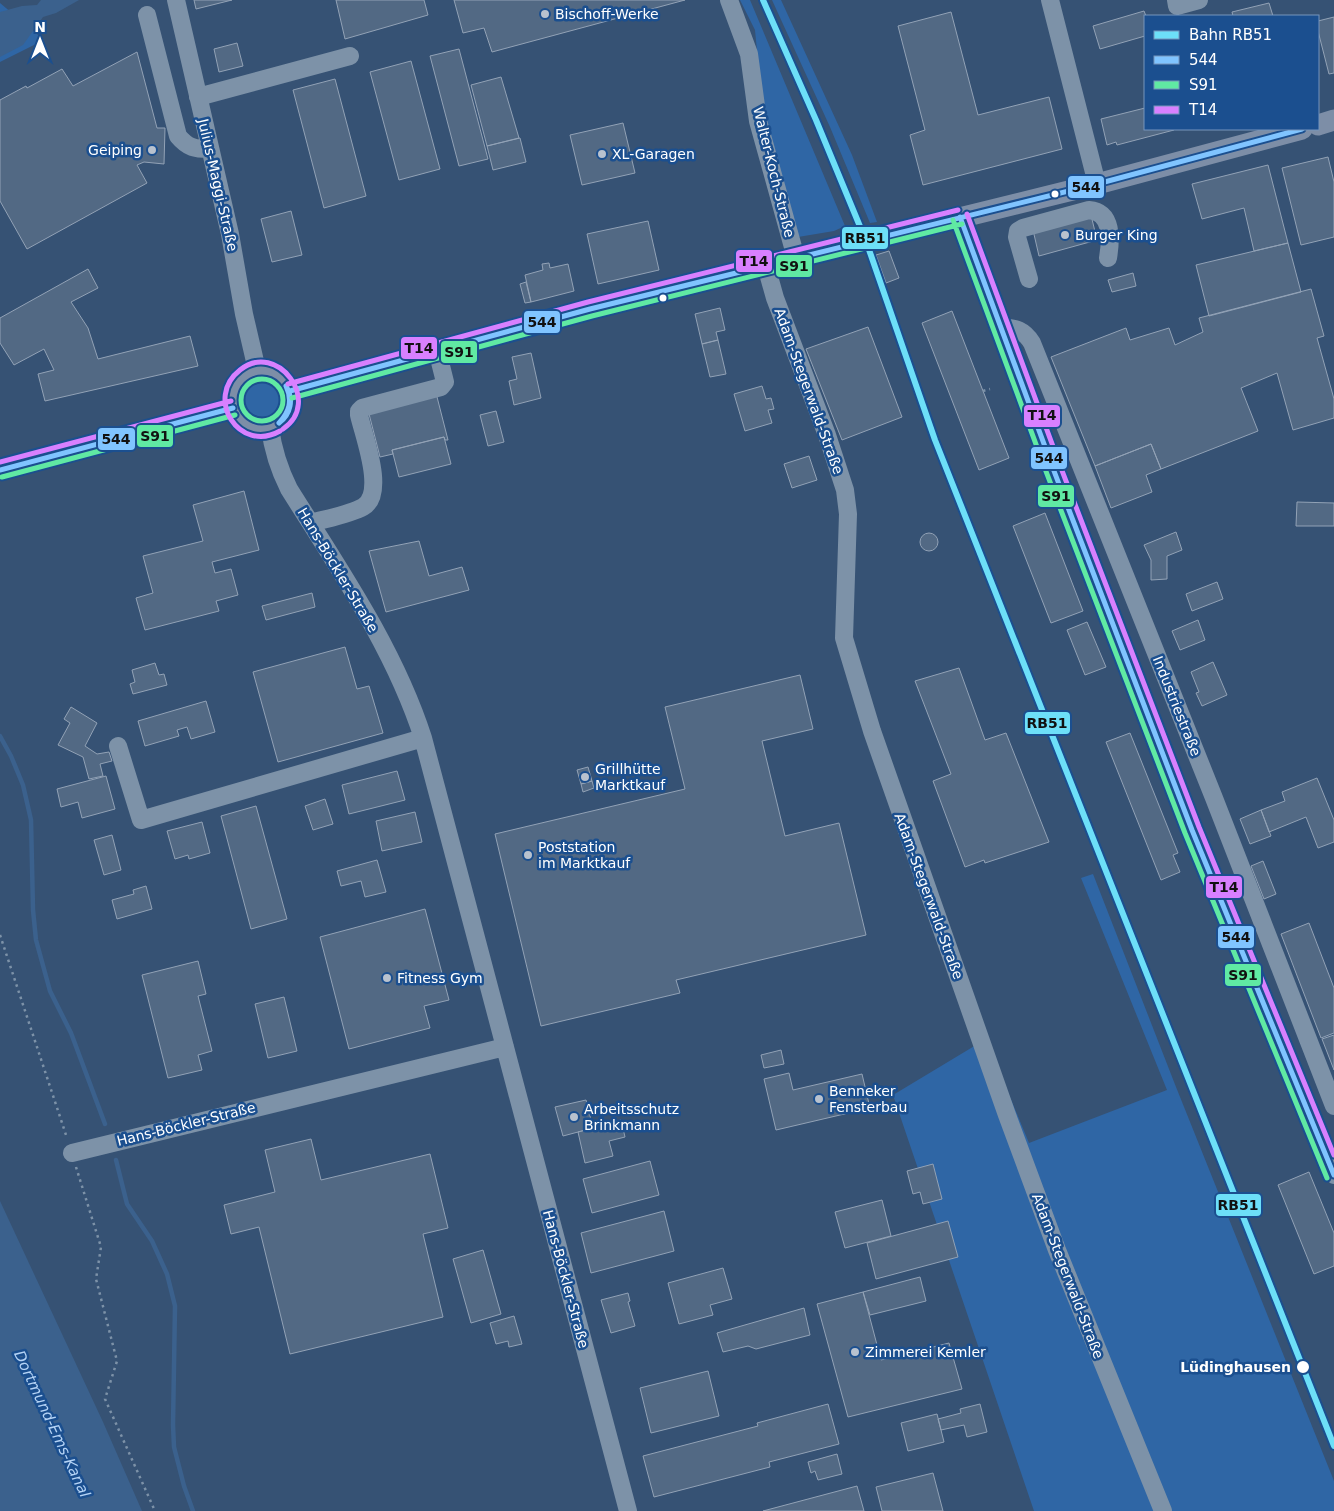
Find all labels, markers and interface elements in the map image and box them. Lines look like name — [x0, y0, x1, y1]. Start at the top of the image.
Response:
place label: Bischoff-Werke — [555, 6, 659, 22]
marker: Bischoff-Werke — [539, 8, 551, 20]
north arrow — [15, 15, 65, 65]
legend — [1144, 15, 1319, 130]
text: N — [34, 19, 46, 35]
text: Bahn RB51 — [1189, 26, 1272, 44]
text: 544 — [1189, 51, 1218, 69]
text: S91 — [1189, 76, 1218, 94]
text: T14 — [1188, 101, 1217, 119]
street label: Walter-Koch-Straße — [750, 105, 798, 239]
street label: Julius-Maggi-Straße — [195, 116, 241, 253]
place label: Geiping — [88, 142, 142, 158]
marker: Geiping — [146, 144, 158, 156]
place label: XL-Garagen — [612, 146, 695, 162]
marker: XL-Garagen — [596, 148, 608, 160]
line badge: 544 — [1067, 175, 1105, 199]
text: 544 — [1071, 179, 1101, 195]
unlabelled marker — [1050, 189, 1060, 199]
line badge: RB51 — [841, 226, 889, 250]
place label: Burger King — [1075, 227, 1158, 243]
marker: Burger King — [1059, 229, 1071, 241]
text: RB51 — [845, 230, 885, 246]
line badge: T14 — [735, 249, 773, 273]
text: T14 — [739, 253, 769, 269]
line badge: S91 — [775, 254, 813, 278]
text: S91 — [779, 258, 809, 274]
unlabelled marker — [658, 293, 668, 303]
street label: Adam-Stegerwald-Straße — [771, 306, 847, 476]
line badge: 544 — [523, 310, 561, 334]
text: 544 — [527, 314, 557, 330]
line badge: T14 — [400, 336, 438, 360]
text: T14 — [404, 340, 434, 356]
line badge: S91 — [440, 340, 478, 364]
text: S91 — [444, 344, 474, 360]
line badge: T14 — [1023, 404, 1061, 428]
text: T14 — [1027, 407, 1057, 423]
line badge: S91 — [136, 424, 174, 448]
line badge: 544 — [97, 427, 136, 451]
text: S91 — [140, 428, 170, 444]
text: 544 — [101, 431, 131, 447]
line badge: 544 — [1030, 446, 1068, 470]
text: 544 — [1034, 450, 1064, 466]
line badge: S91 — [1037, 484, 1075, 508]
text: S91 — [1041, 488, 1071, 504]
street label: Hans-Böckler-Straße — [294, 505, 382, 635]
street label: Industriestraße — [1150, 654, 1204, 758]
line badge: RB51 — [1024, 711, 1071, 735]
text: RB51 — [1027, 715, 1067, 731]
place label: Grillhütte Marktkauf — [595, 761, 666, 793]
marker: Grillhütte Marktkauf — [579, 771, 591, 783]
street label: Adam-Stegerwald-Straße — [891, 811, 967, 981]
place label: Poststation im Marktkauf — [538, 839, 631, 871]
marker: Poststation im Marktkauf — [522, 849, 534, 861]
line badge: T14 — [1205, 875, 1243, 899]
text: T14 — [1209, 879, 1239, 895]
line badge: 544 — [1217, 925, 1255, 949]
text: 544 — [1221, 929, 1251, 945]
line badge: S91 — [1224, 963, 1262, 987]
text: S91 — [1228, 967, 1258, 983]
place label: Fitness Gym — [397, 970, 483, 986]
marker: Fitness Gym — [381, 972, 393, 984]
place label: Benneker Fensterbau — [829, 1083, 907, 1115]
marker: Benneker Fensterbau — [813, 1093, 825, 1105]
street label: Hans-Böckler-Straße — [115, 1099, 257, 1149]
place label: Arbeitsschutz Brinkmann — [584, 1101, 679, 1133]
marker: Arbeitsschutz Brinkmann — [568, 1111, 580, 1123]
street label: Adam-Stegerwald-Straße — [1029, 1191, 1107, 1361]
line badge: RB51 — [1215, 1193, 1262, 1217]
text: RB51 — [1218, 1197, 1258, 1213]
street label: Hans-Böckler-Straße — [540, 1208, 592, 1350]
place label: Zimmerei Kemler — [865, 1344, 986, 1360]
marker: Zimmerei Kemler — [849, 1346, 861, 1358]
water label: Dortmund-Ems-Kanal — [10, 1348, 94, 1501]
place label: Lüdinghausen — [1180, 1359, 1291, 1375]
marker: Lüdinghausen — [1295, 1359, 1311, 1375]

